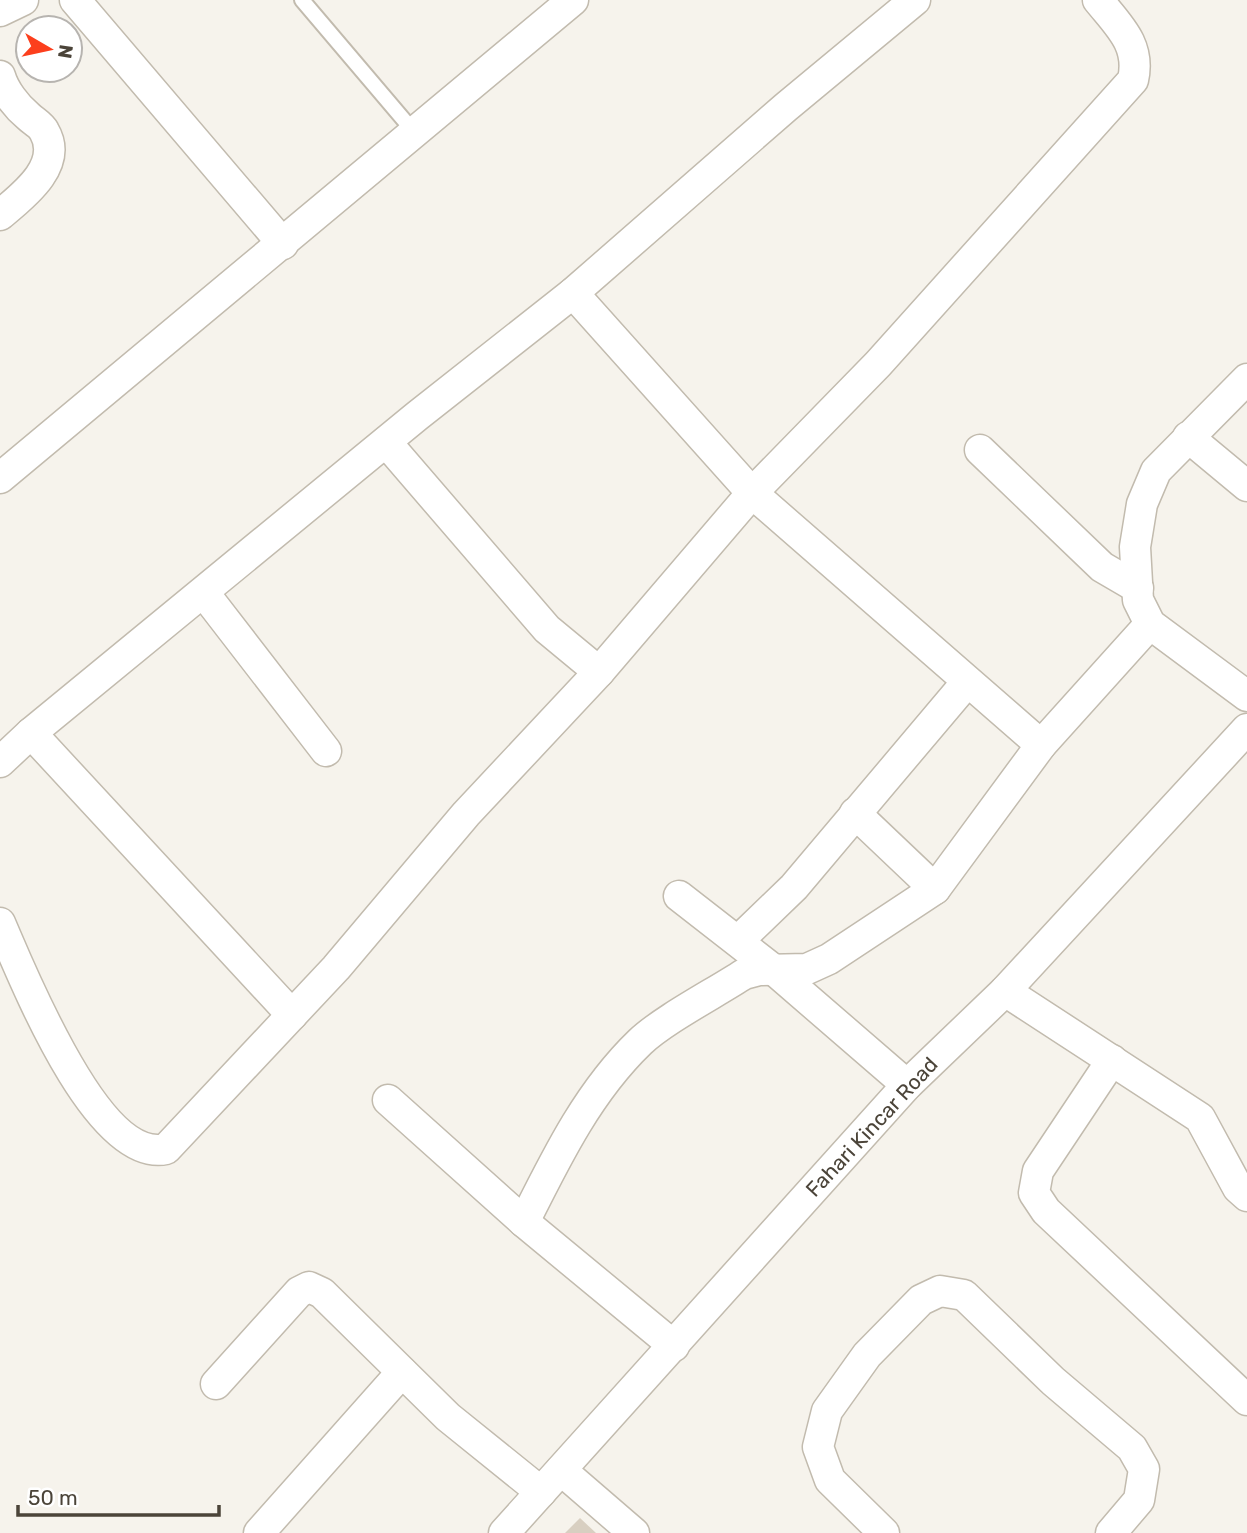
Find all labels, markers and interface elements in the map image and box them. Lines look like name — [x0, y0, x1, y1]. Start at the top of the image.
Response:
north arrow — [14, 14, 84, 84]
text: N — [53, 43, 78, 60]
street label: Fahari Kincar Road — [800, 1052, 943, 1202]
scale bar — [18, 1474, 219, 1518]
text: 50 m — [28, 1485, 78, 1510]

